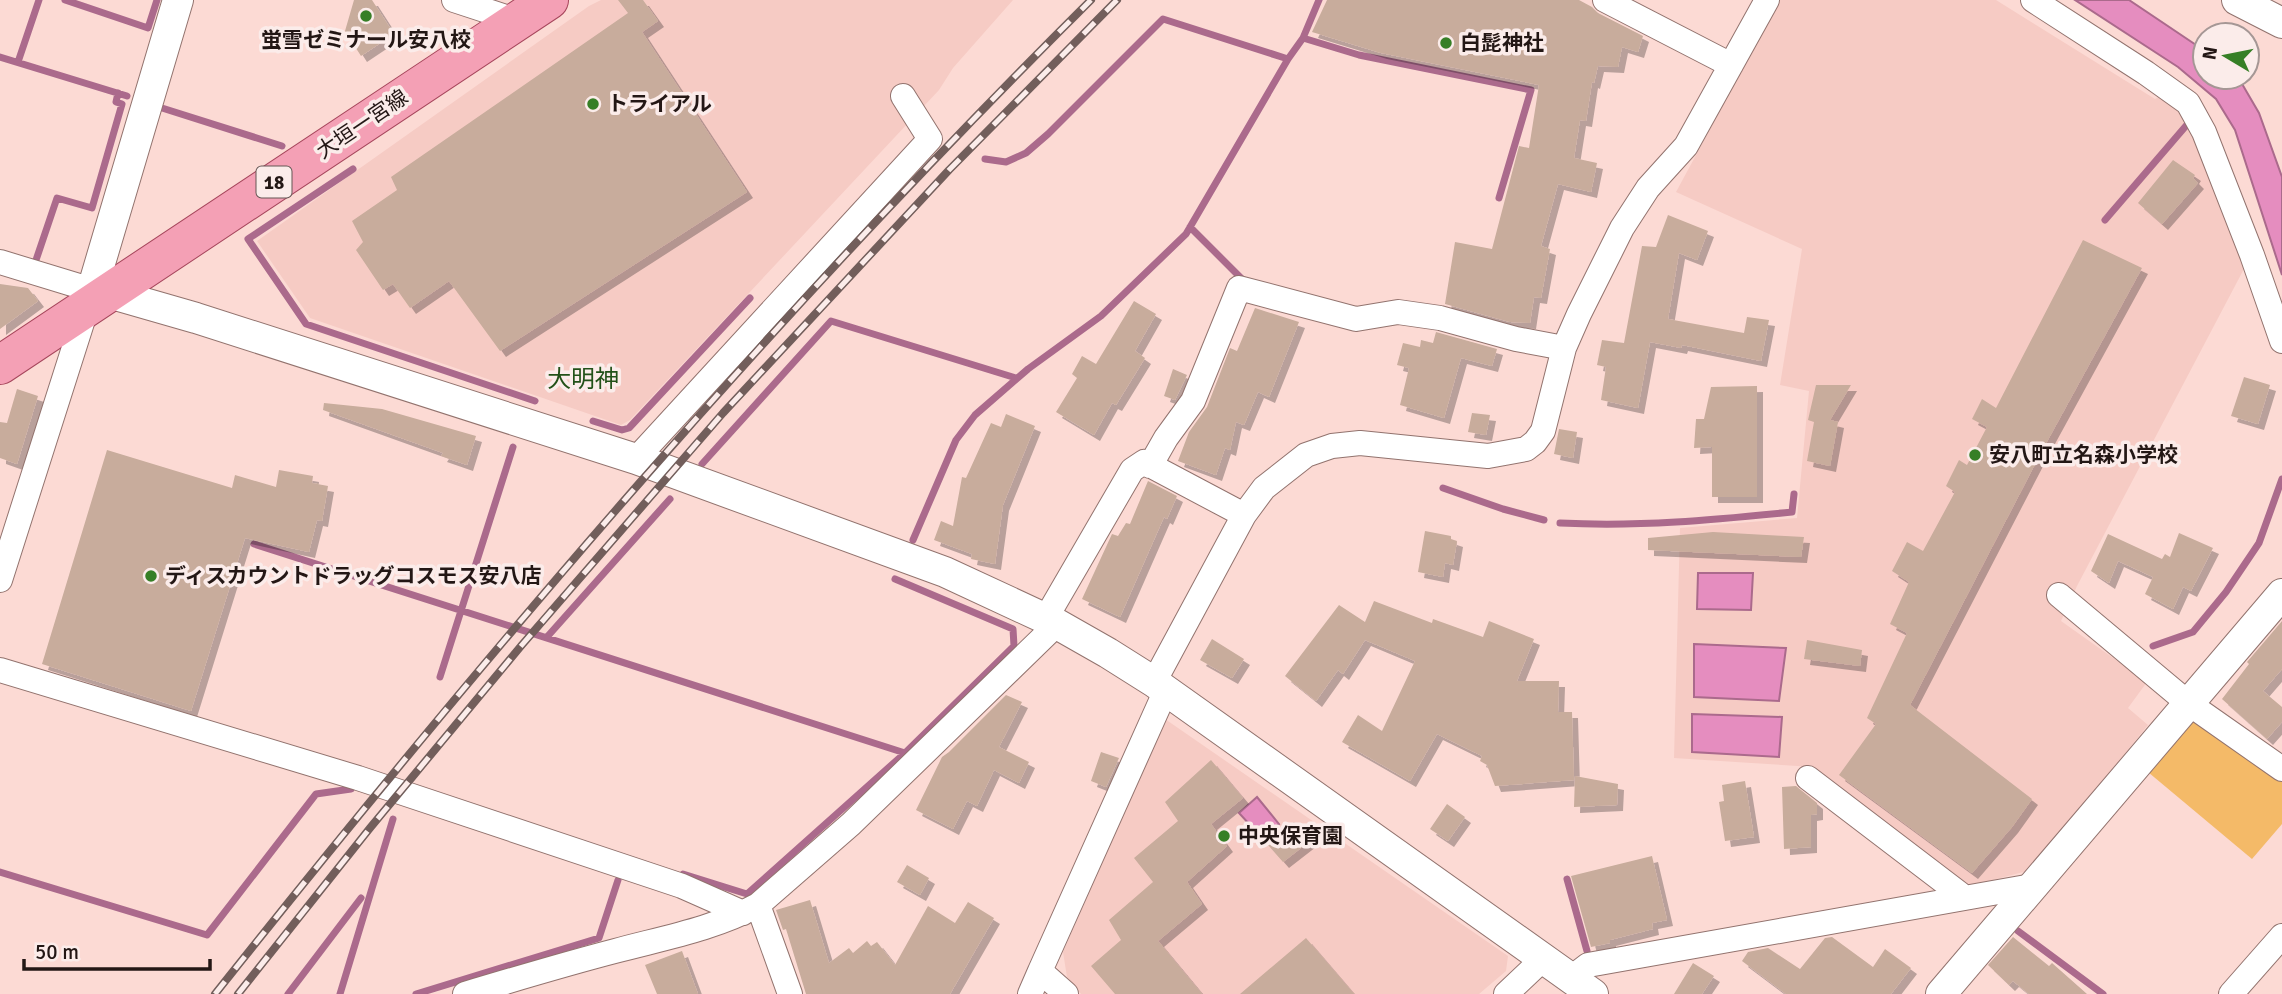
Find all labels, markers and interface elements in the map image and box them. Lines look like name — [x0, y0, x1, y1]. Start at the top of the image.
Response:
marker: 蛍雪ゼミナール安八校 — [358, 8, 374, 24]
north arrow — [2191, 21, 2261, 91]
place label: 蛍雪ゼミナール安八校 — [261, 27, 471, 53]
place label: 白髭神社 — [1460, 30, 1544, 56]
marker: 白髭神社 — [1438, 35, 1454, 51]
text: N — [2197, 45, 2223, 62]
street label: 大垣一宮線 — [311, 84, 413, 164]
place label: トライアル — [607, 91, 712, 117]
marker: トライアル — [585, 96, 601, 112]
road number: 18 — [256, 166, 292, 198]
district label: 大明神 — [547, 364, 619, 394]
place label: 安八町立名森小学校 — [1989, 442, 2178, 468]
marker: 安八町立名森小学校 — [1967, 447, 1983, 463]
place label: ディスカウントドラッグコスモス安八店 — [165, 563, 542, 589]
marker: ディスカウントドラッグコスモス安八店 — [143, 568, 159, 584]
place label: 中央保育園 — [1238, 823, 1343, 849]
marker: 中央保育園 — [1216, 828, 1232, 844]
scale bar — [24, 928, 210, 972]
text: 50 m — [35, 939, 79, 965]

